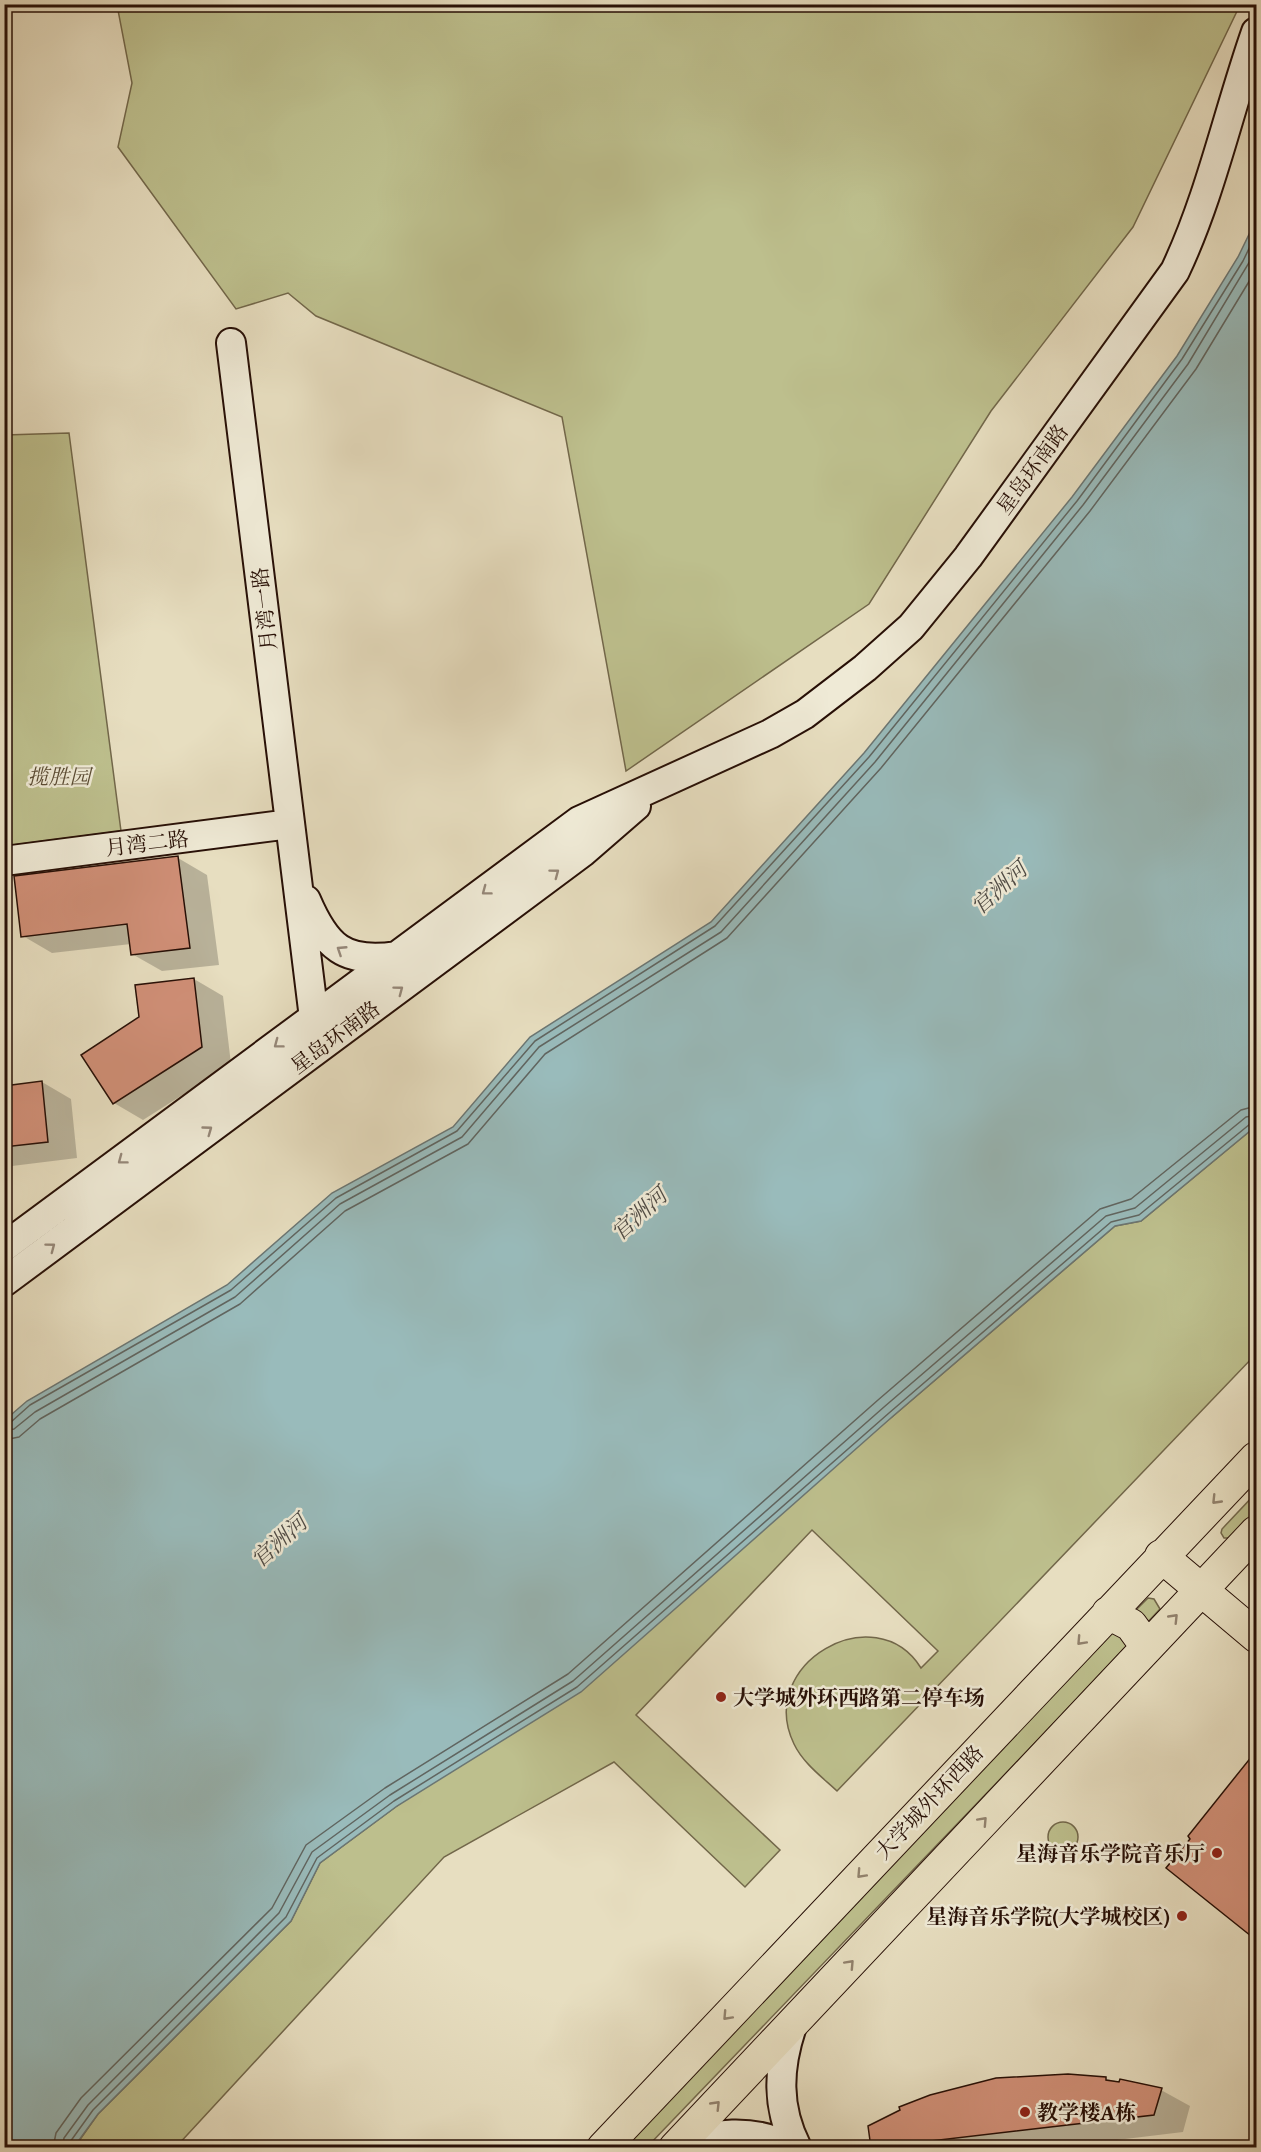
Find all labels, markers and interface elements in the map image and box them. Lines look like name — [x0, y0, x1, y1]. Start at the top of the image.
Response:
street label: 星岛环南路 — [990, 419, 1074, 519]
street label: 月湾一路 — [245, 566, 283, 652]
park label: 揽胜园 — [28, 763, 93, 790]
street label: 月湾二路 — [104, 824, 190, 862]
water label: 官洲河 — [965, 852, 1036, 921]
one-way arrow — [548, 869, 559, 880]
one-way arrow — [481, 883, 492, 894]
one-way arrow — [337, 946, 348, 957]
one-way arrow — [392, 986, 403, 997]
street label: 星岛环南路 — [285, 995, 385, 1079]
one-way arrow — [274, 1037, 285, 1048]
one-way arrow — [201, 1126, 212, 1137]
one-way arrow — [117, 1153, 128, 1164]
water label: 官洲河 — [605, 1178, 676, 1247]
one-way arrow — [45, 1243, 56, 1254]
one-way arrow — [1212, 1493, 1223, 1503]
water label: 官洲河 — [245, 1505, 316, 1574]
one-way arrow — [1167, 1614, 1178, 1624]
one-way arrow — [1077, 1634, 1088, 1644]
place label: 大学城外环西路第二停车场 — [733, 1684, 985, 1711]
marker: 大学城外环西路第二停车场 — [714, 1690, 728, 1704]
street label: 大学城外环西路 — [869, 1739, 989, 1865]
one-way arrow — [976, 1818, 987, 1829]
place label: 星海音乐学院音乐厅 — [1016, 1840, 1205, 1867]
marker: 星海音乐学院音乐厅 — [1210, 1846, 1224, 1860]
one-way arrow — [857, 1868, 868, 1878]
place label: 星海音乐学院(大学城校区) — [926, 1903, 1170, 1930]
marker: 星海音乐学院(大学城校区) — [1175, 1909, 1189, 1923]
one-way arrow — [843, 1960, 854, 1970]
one-way arrow — [723, 2010, 734, 2020]
place label: 教学楼A栋 — [1037, 2099, 1136, 2126]
one-way arrow — [709, 2102, 720, 2112]
marker: 教学楼A栋 — [1018, 2105, 1032, 2119]

